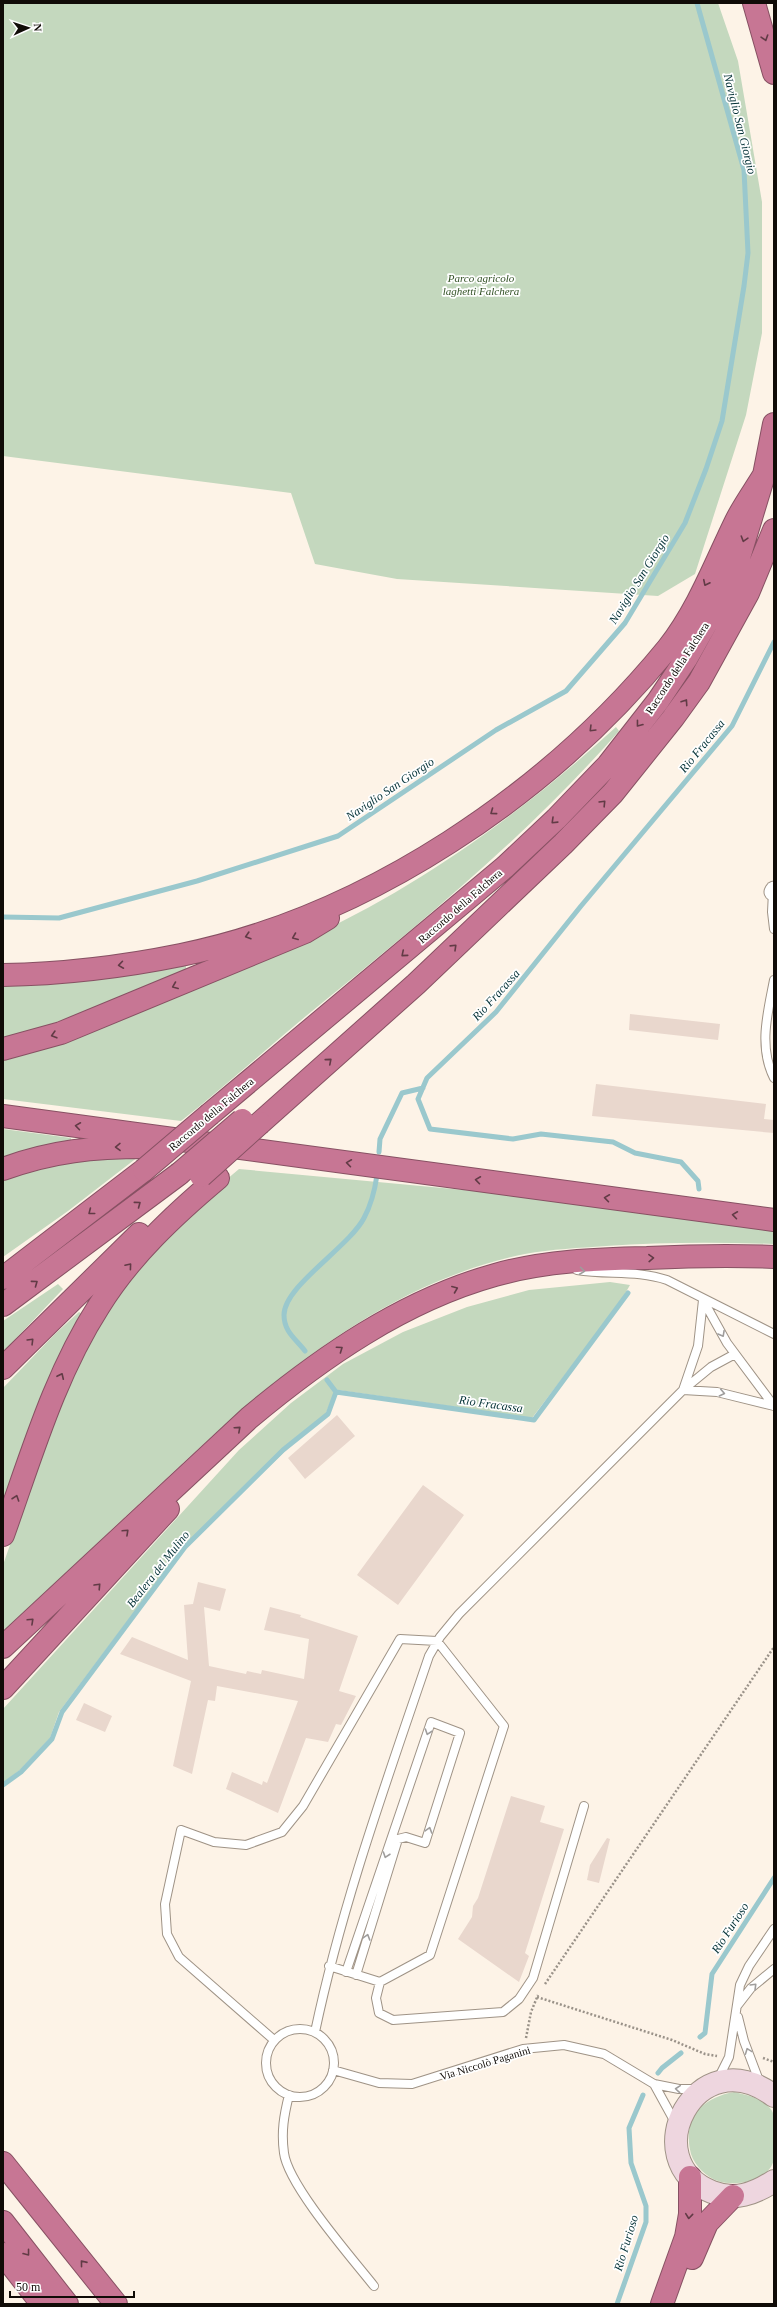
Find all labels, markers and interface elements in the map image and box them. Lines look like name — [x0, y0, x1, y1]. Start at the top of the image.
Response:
north arrow — [8, 8, 48, 48]
text: N — [32, 23, 44, 32]
one-way arrow — [760, 34, 769, 41]
water label: Naviglio San Giorgio — [721, 71, 759, 176]
park label: Parco agricolo laghetti Falchera — [443, 272, 520, 297]
water label: Naviglio San Giorgio — [605, 532, 672, 627]
one-way arrow — [740, 535, 749, 542]
one-way arrow — [703, 579, 711, 587]
street label: Raccordo della Falchera — [643, 620, 711, 716]
one-way arrow — [680, 699, 688, 706]
water label: Rio Fracassa — [676, 717, 728, 776]
one-way arrow — [637, 720, 644, 727]
one-way arrow — [590, 724, 597, 732]
water label: Naviglio San Giorgio — [343, 754, 437, 824]
one-way arrow — [598, 800, 606, 808]
one-way arrow — [490, 807, 497, 815]
one-way arrow — [551, 817, 559, 824]
street label: Raccordo della Falchera — [416, 866, 504, 946]
one-way arrow — [245, 932, 252, 940]
one-way arrow — [292, 932, 299, 940]
one-way arrow — [449, 944, 457, 952]
one-way arrow — [401, 949, 408, 956]
one-way arrow — [118, 960, 124, 969]
water label: Rio Fracassa — [469, 966, 523, 1024]
one-way arrow — [171, 981, 178, 989]
one-way arrow — [51, 1030, 58, 1039]
one-way arrow — [324, 1058, 332, 1065]
street label: Raccordo della Falchera — [166, 1075, 256, 1153]
one-way arrow — [75, 1122, 81, 1131]
one-way arrow — [115, 1143, 121, 1151]
one-way arrow — [346, 1159, 352, 1168]
one-way arrow — [475, 1176, 481, 1185]
one-way arrow — [603, 1194, 610, 1203]
one-way arrow — [134, 1202, 141, 1209]
one-way arrow — [89, 1207, 96, 1214]
one-way arrow — [732, 1211, 738, 1220]
one-way arrow — [648, 1253, 655, 1262]
one-way arrow — [124, 1263, 131, 1270]
one-way arrow — [579, 1266, 586, 1275]
one-way arrow — [30, 1281, 37, 1288]
one-way arrow — [452, 1285, 459, 1293]
one-way arrow — [717, 1330, 724, 1337]
one-way arrow — [26, 1338, 34, 1346]
one-way arrow — [336, 1346, 343, 1354]
one-way arrow — [57, 1373, 65, 1380]
one-way arrow — [719, 1389, 725, 1397]
water label: Rio Fracassa — [457, 1392, 524, 1415]
one-way arrow — [233, 1426, 240, 1433]
one-way arrow — [11, 1495, 20, 1502]
water label: Bealera del Mulino — [124, 1528, 192, 1610]
one-way arrow — [121, 1529, 129, 1537]
one-way arrow — [94, 1584, 101, 1591]
one-way arrow — [27, 1619, 34, 1626]
one-way arrow — [424, 1728, 432, 1735]
one-way arrow — [424, 1827, 433, 1834]
one-way arrow — [382, 1851, 390, 1858]
water label: Rio Furioso — [708, 1900, 752, 1957]
one-way arrow — [363, 1934, 371, 1941]
one-way arrow — [749, 1983, 757, 1991]
street label: Via Niccolò Paganini — [438, 2044, 532, 2082]
one-way arrow — [744, 2048, 752, 2055]
one-way arrow — [675, 2084, 681, 2093]
water label: Rio Furioso — [611, 2213, 641, 2274]
one-way arrow — [685, 2213, 694, 2219]
one-way arrow — [22, 2248, 29, 2255]
one-way arrow — [81, 2260, 88, 2267]
scale bar — [10, 2273, 134, 2299]
text: 50 m — [16, 2280, 41, 2294]

